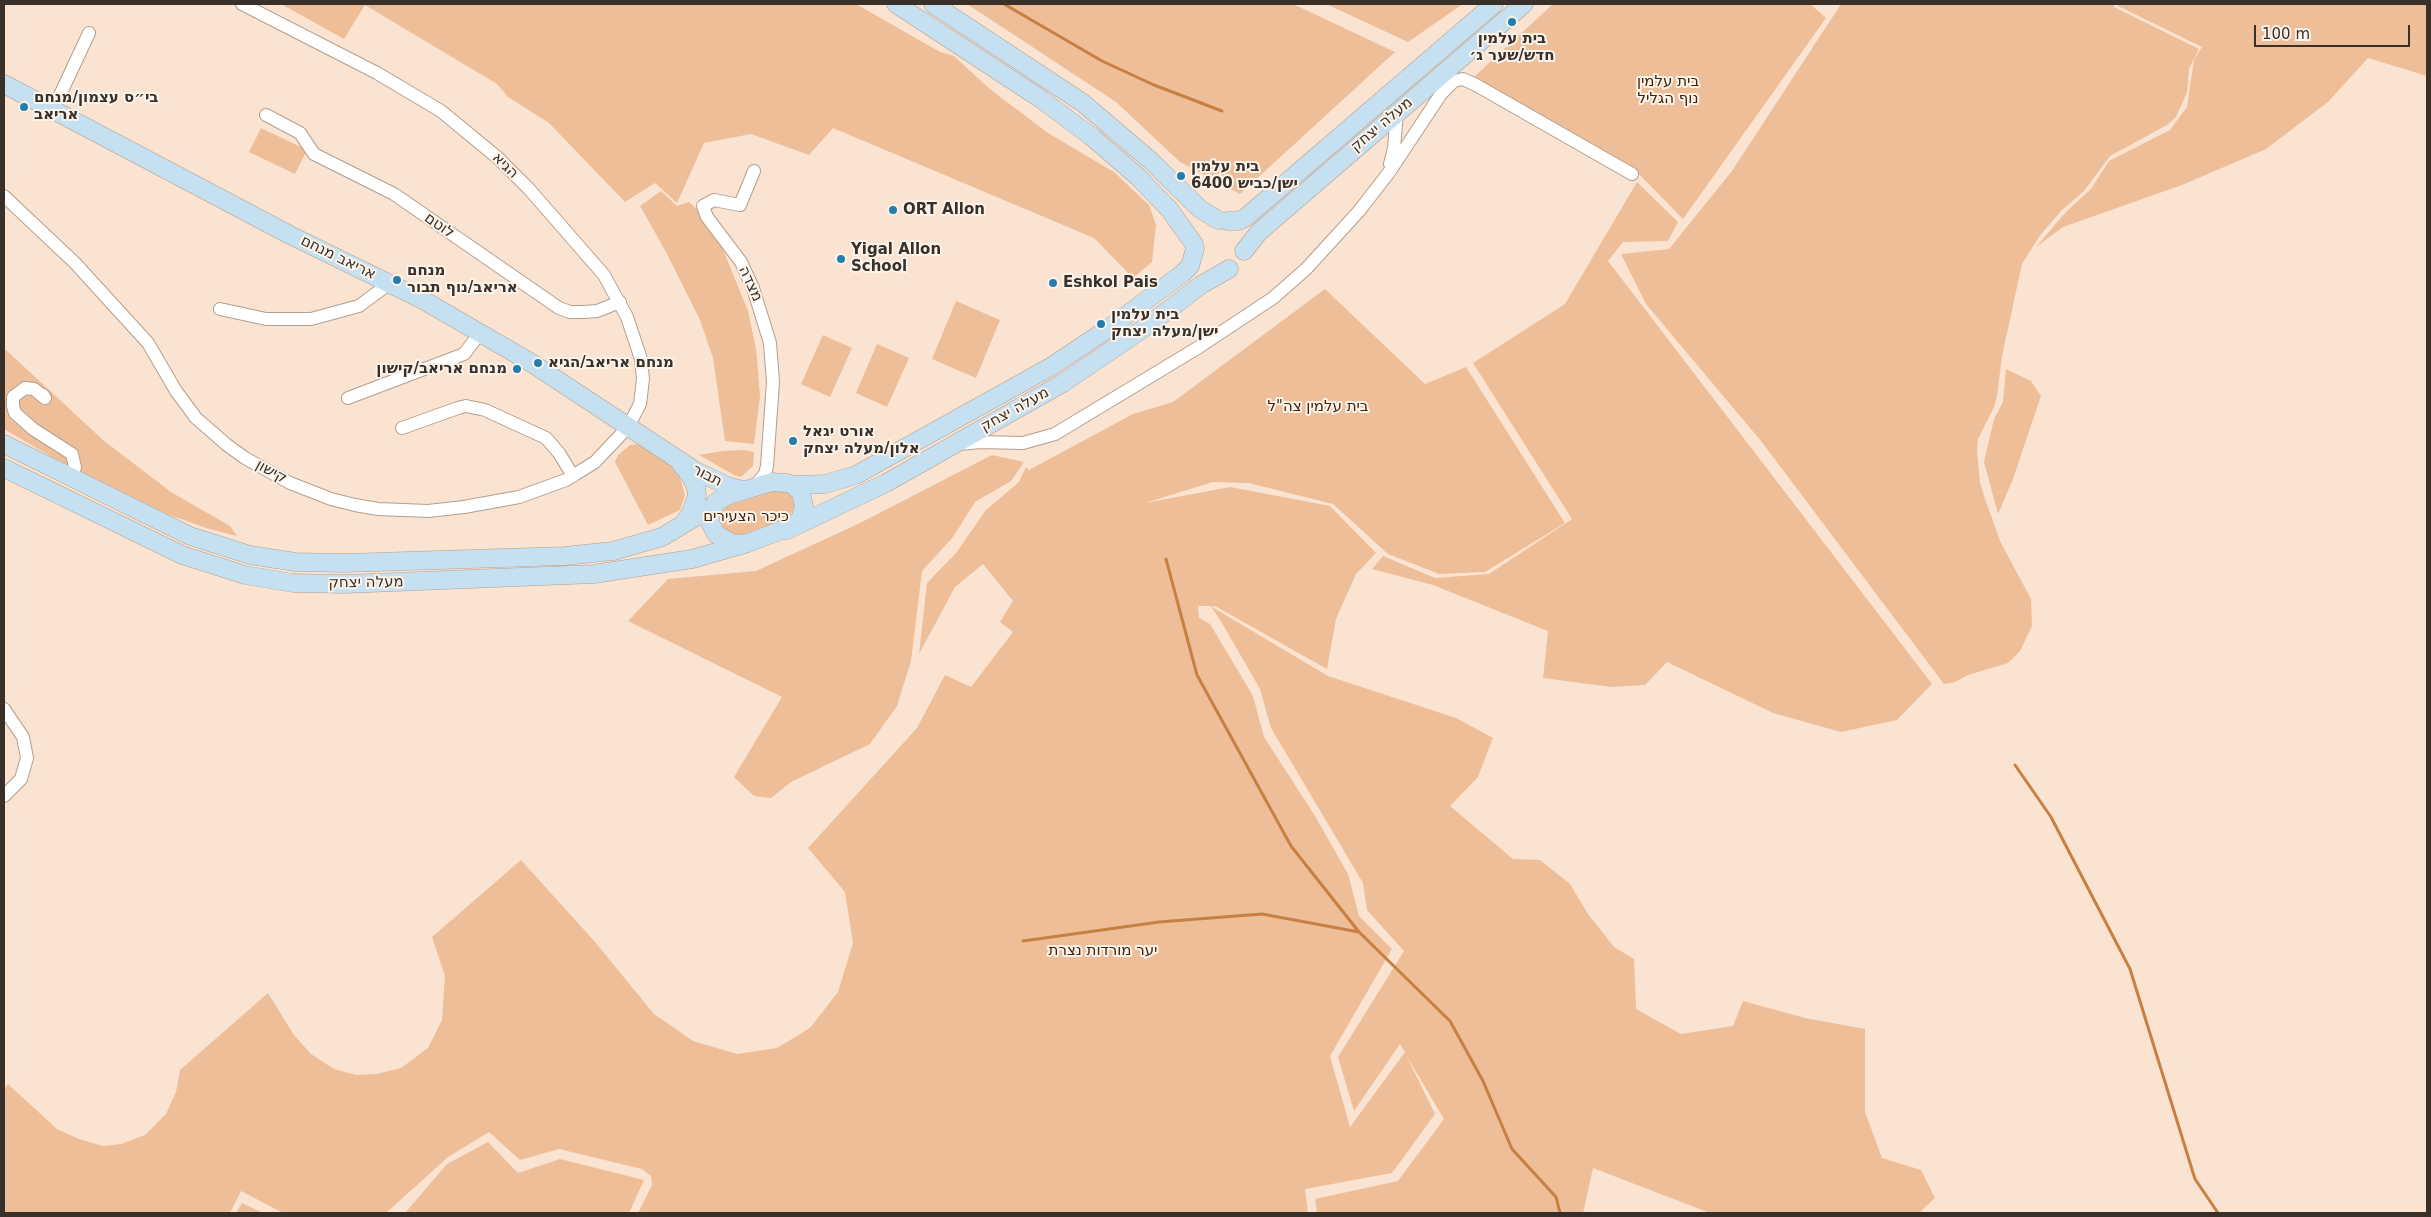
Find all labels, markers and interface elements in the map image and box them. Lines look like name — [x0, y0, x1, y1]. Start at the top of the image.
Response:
scale bar — [2256, 15, 2412, 47]
marker: בית עלמין חדש/שער ג׳ — [1506, 16, 1518, 28]
text: 100 m — [2262, 25, 2310, 43]
place label: בית עלמין חדש/שער ג׳ — [1470, 30, 1554, 65]
park label: בית עלמין נוף הגליל — [1637, 73, 1699, 108]
place label: בי״ס עצמון/מנחם אריאב — [34, 89, 158, 124]
street label: מעלה יצחק — [1347, 94, 1417, 156]
marker: בי״ס עצמון/מנחם אריאב — [18, 101, 30, 113]
street label: הגיא — [488, 149, 522, 183]
place label: בית עלמין ישן/כביש 6400 — [1191, 158, 1298, 193]
marker: בית עלמין ישן/כביש 6400 — [1175, 170, 1187, 182]
place label: ORT Allon — [903, 201, 985, 219]
marker: ORT Allon — [887, 204, 899, 216]
street label: לוטם — [421, 209, 457, 243]
street label: אריאב מנחם — [298, 232, 378, 284]
place label: Yigal Allon School — [851, 241, 941, 276]
marker: Yigal Allon School — [835, 253, 847, 265]
place label: מנחם אריאב/נוף תבור — [407, 262, 518, 297]
street label: מצדה — [734, 263, 766, 305]
marker: מנחם אריאב/נוף תבור — [391, 274, 403, 286]
place label: Eshkol Pais — [1063, 274, 1158, 292]
marker: Eshkol Pais — [1047, 277, 1059, 289]
place label: בית עלמין ישן/מעלה יצחק — [1111, 306, 1218, 341]
marker: בית עלמין ישן/מעלה יצחק — [1095, 318, 1107, 330]
place label: מנחם אריאב/הגיא — [548, 354, 674, 372]
marker: מנחם אריאב/הגיא — [532, 357, 544, 369]
place label: מנחם אריאב/קישון — [376, 360, 507, 378]
marker: מנחם אריאב/קישון — [511, 363, 523, 375]
street label: מעלה יצחק — [978, 384, 1052, 436]
park label: בית עלמין צה"ל — [1267, 398, 1369, 416]
place label: אורט יגאל אלון/מעלה יצחק — [803, 423, 920, 458]
marker: אורט יגאל אלון/מעלה יצחק — [787, 435, 799, 447]
street label: קישון — [252, 456, 290, 488]
street label: תבור — [689, 461, 725, 491]
park label: כיכר הצעירים — [703, 508, 789, 526]
street label: מעלה יצחק — [328, 573, 404, 593]
park label: יער מורדות נצרת — [1049, 942, 1157, 960]

